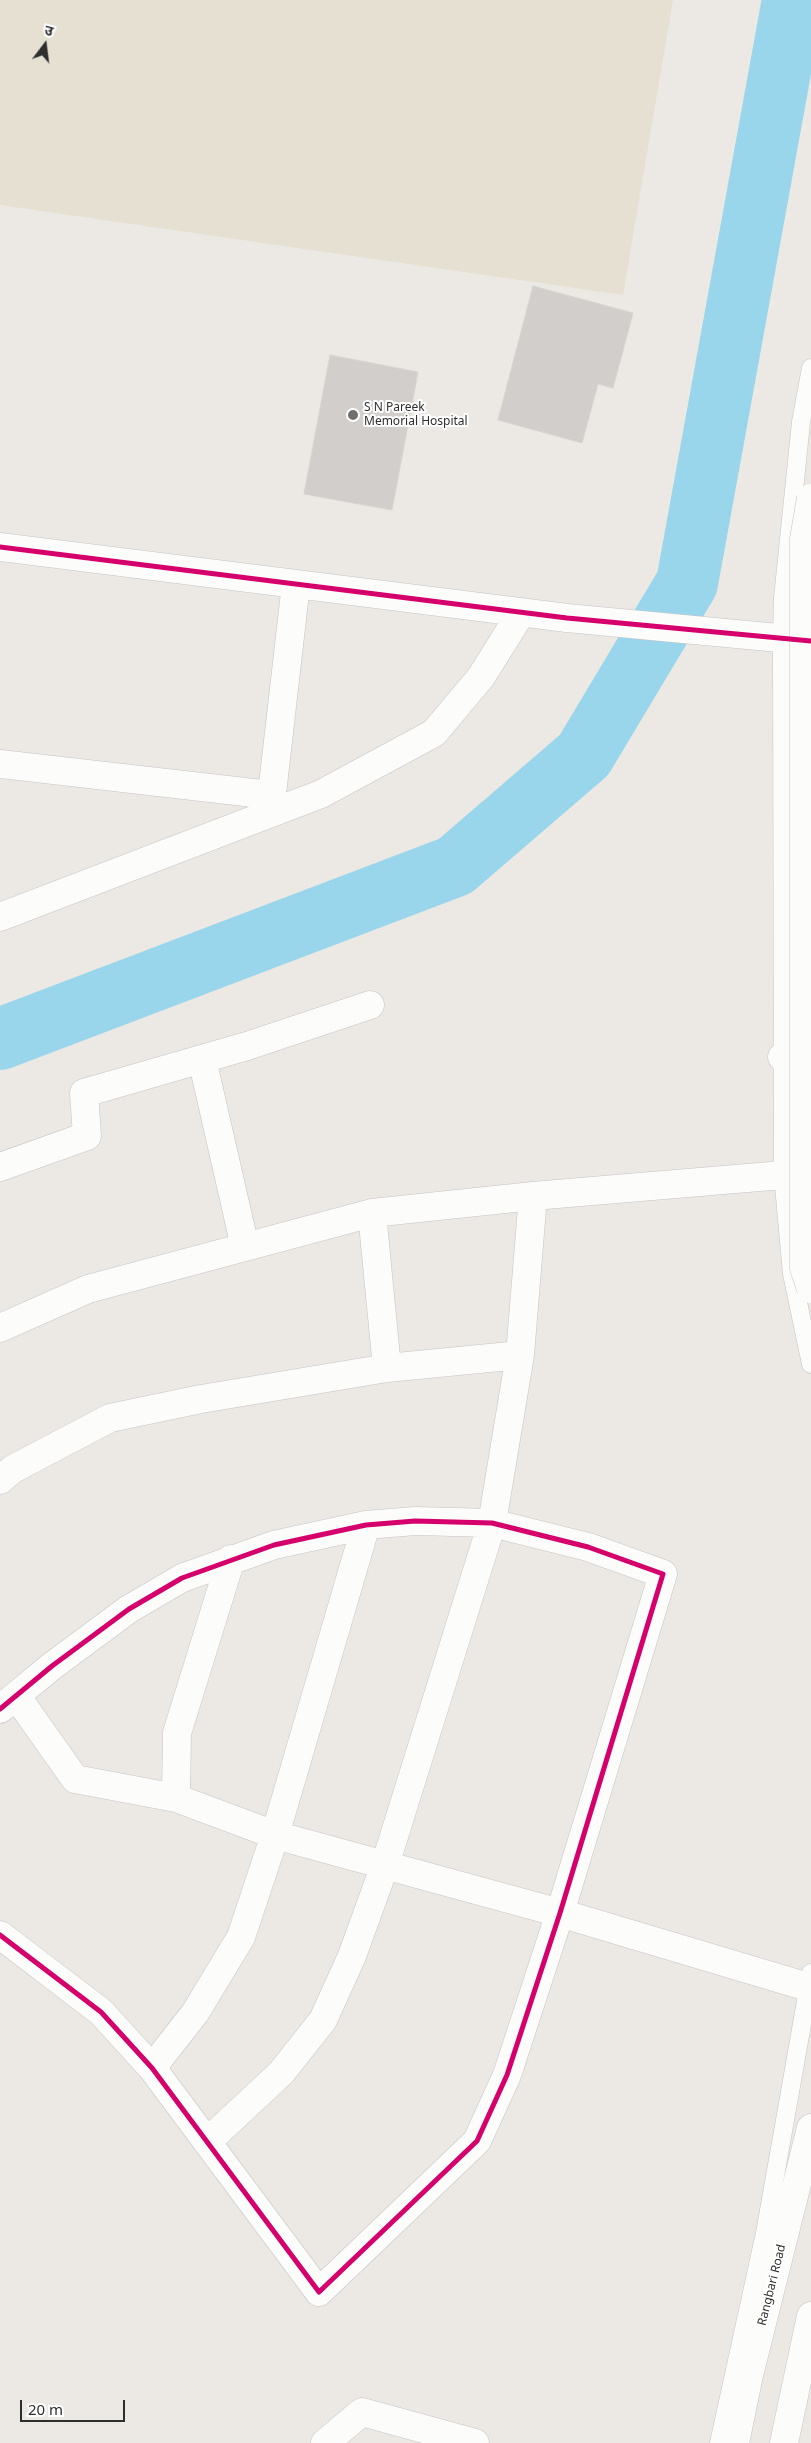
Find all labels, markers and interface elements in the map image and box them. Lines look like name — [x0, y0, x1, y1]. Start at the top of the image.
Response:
north arrow — [20, 20, 70, 70]
text: उ — [43, 20, 55, 40]
place label: S N Pareek Memorial Hospital — [364, 401, 468, 429]
marker: S N Pareek Memorial Hospital — [346, 408, 360, 422]
street label: Rangbari Road — [755, 2243, 789, 2327]
scale bar — [22, 2390, 128, 2422]
text: 20 m — [28, 2399, 63, 2419]

